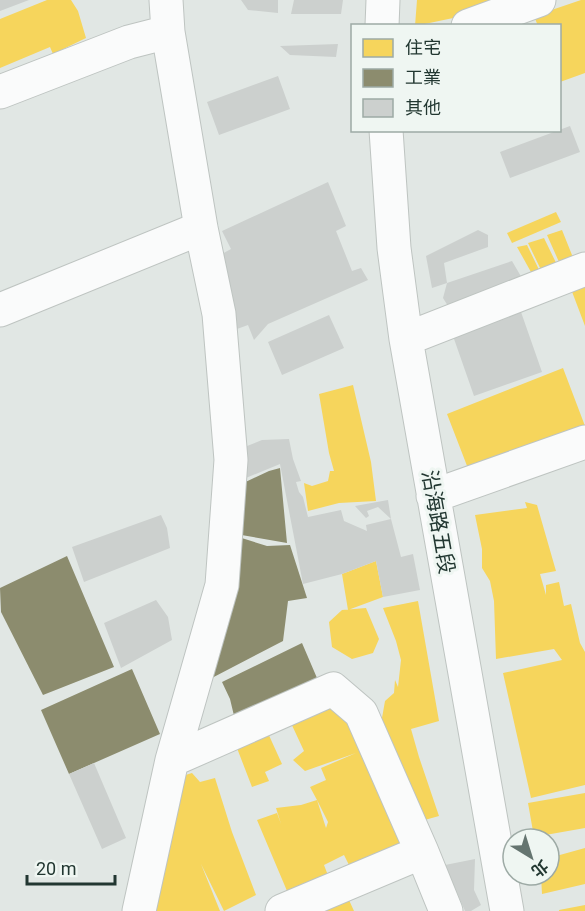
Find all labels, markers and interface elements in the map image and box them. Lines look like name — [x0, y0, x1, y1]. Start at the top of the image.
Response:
legend — [351, 24, 561, 132]
text: 住宅 — [405, 37, 441, 58]
text: 工業 — [405, 67, 441, 88]
text: 其他 — [405, 97, 441, 118]
street label: 沿海路五段 — [417, 468, 459, 576]
north arrow — [501, 827, 561, 887]
scale bar — [27, 848, 116, 886]
text: 北 — [528, 856, 552, 881]
text: 20 m — [36, 858, 76, 879]

